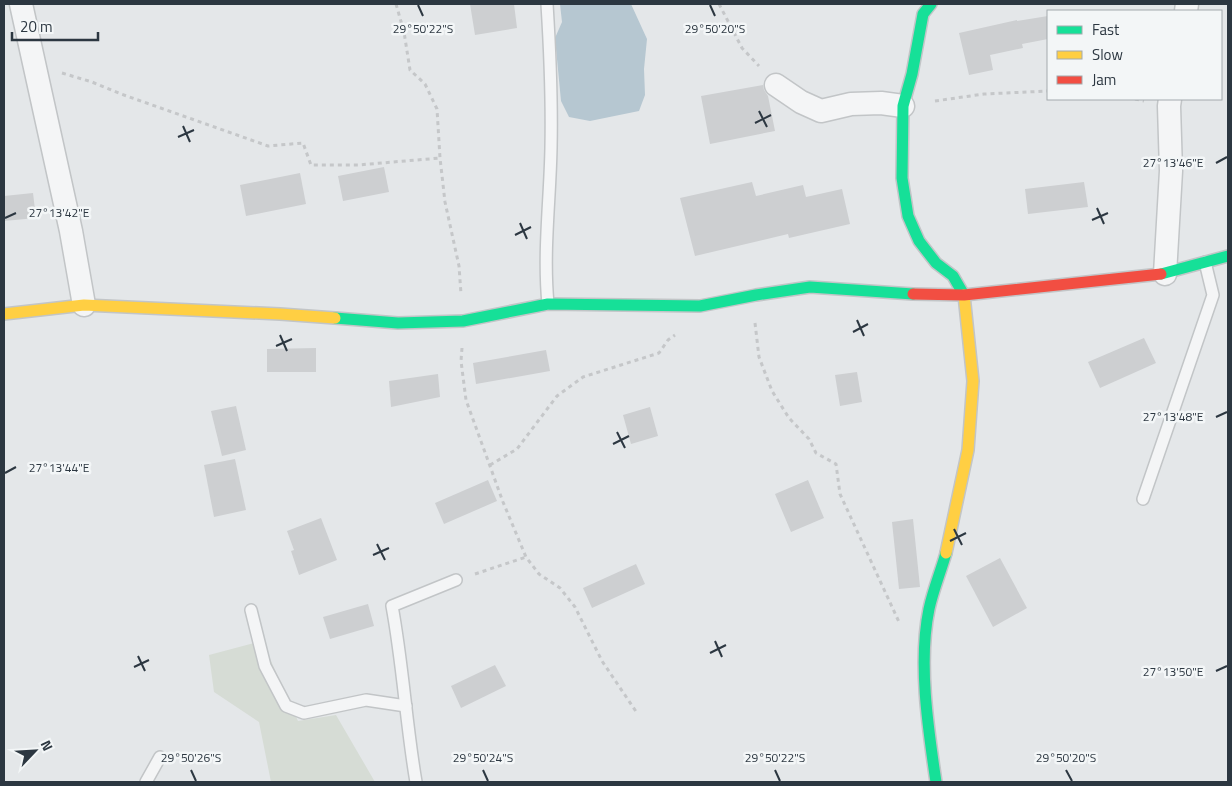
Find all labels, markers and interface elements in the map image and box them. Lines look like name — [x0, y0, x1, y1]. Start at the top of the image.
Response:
scale bar — [12, 10, 99, 42]
legend — [1047, 10, 1222, 100]
text: 20 m — [20, 15, 53, 38]
text: Fast — [1092, 18, 1120, 41]
text: 29°50'22"S — [393, 19, 453, 38]
text: 29°50'20"S — [685, 19, 745, 38]
text: Slow — [1092, 43, 1123, 66]
text: Jam — [1092, 68, 1116, 91]
text: 27°13'46"E — [1143, 153, 1204, 172]
text: 27°13'42"E — [29, 203, 90, 222]
text: 27°13'48"E — [1143, 407, 1204, 426]
text: 27°13'44"E — [29, 458, 90, 477]
text: 27°13'50"E — [1143, 662, 1204, 681]
north arrow — [10, 726, 60, 776]
text: N — [36, 736, 59, 754]
text: 29°50'26"S — [161, 748, 221, 767]
text: 29°50'24"S — [453, 748, 513, 767]
text: 29°50'22"S — [745, 748, 805, 767]
text: 29°50'20"S — [1036, 748, 1096, 767]

